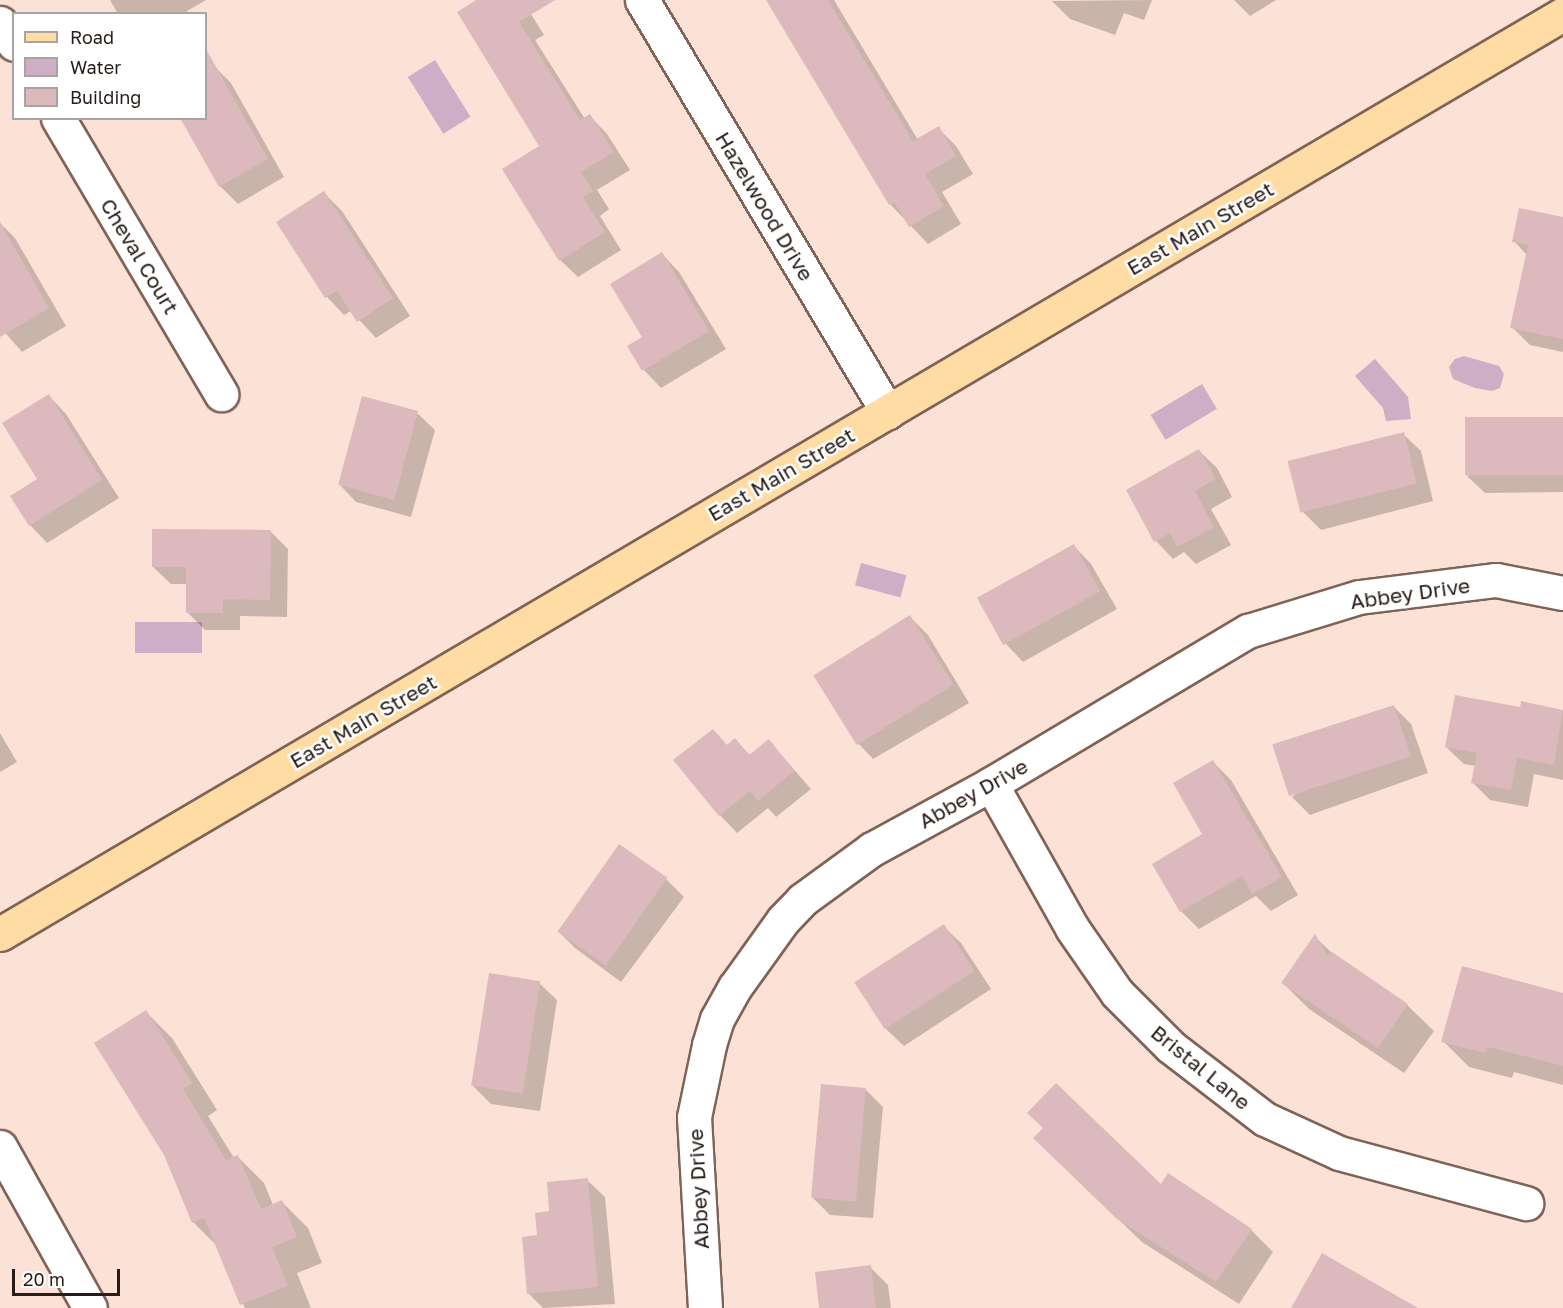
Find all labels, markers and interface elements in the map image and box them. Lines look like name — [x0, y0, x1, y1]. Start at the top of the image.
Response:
legend — [12, 12, 207, 120]
text: Road — [70, 26, 114, 48]
text: Water — [70, 56, 121, 78]
text: Building — [70, 86, 141, 108]
street label: Hazelwood Drive — [711, 127, 819, 285]
street label: East Main Street — [1122, 176, 1278, 280]
street label: Cheval Court — [96, 194, 184, 318]
street label: East Main Street — [703, 422, 859, 526]
street label: Abbey Drive — [1348, 572, 1472, 614]
street label: East Main Street — [285, 669, 441, 773]
street label: Abbey Drive — [914, 753, 1032, 833]
street label: Bristal Lane — [1146, 1019, 1256, 1115]
street label: Abbey Drive — [682, 1128, 714, 1250]
scale bar — [15, 1257, 123, 1295]
text: 20 m — [23, 1268, 65, 1290]

